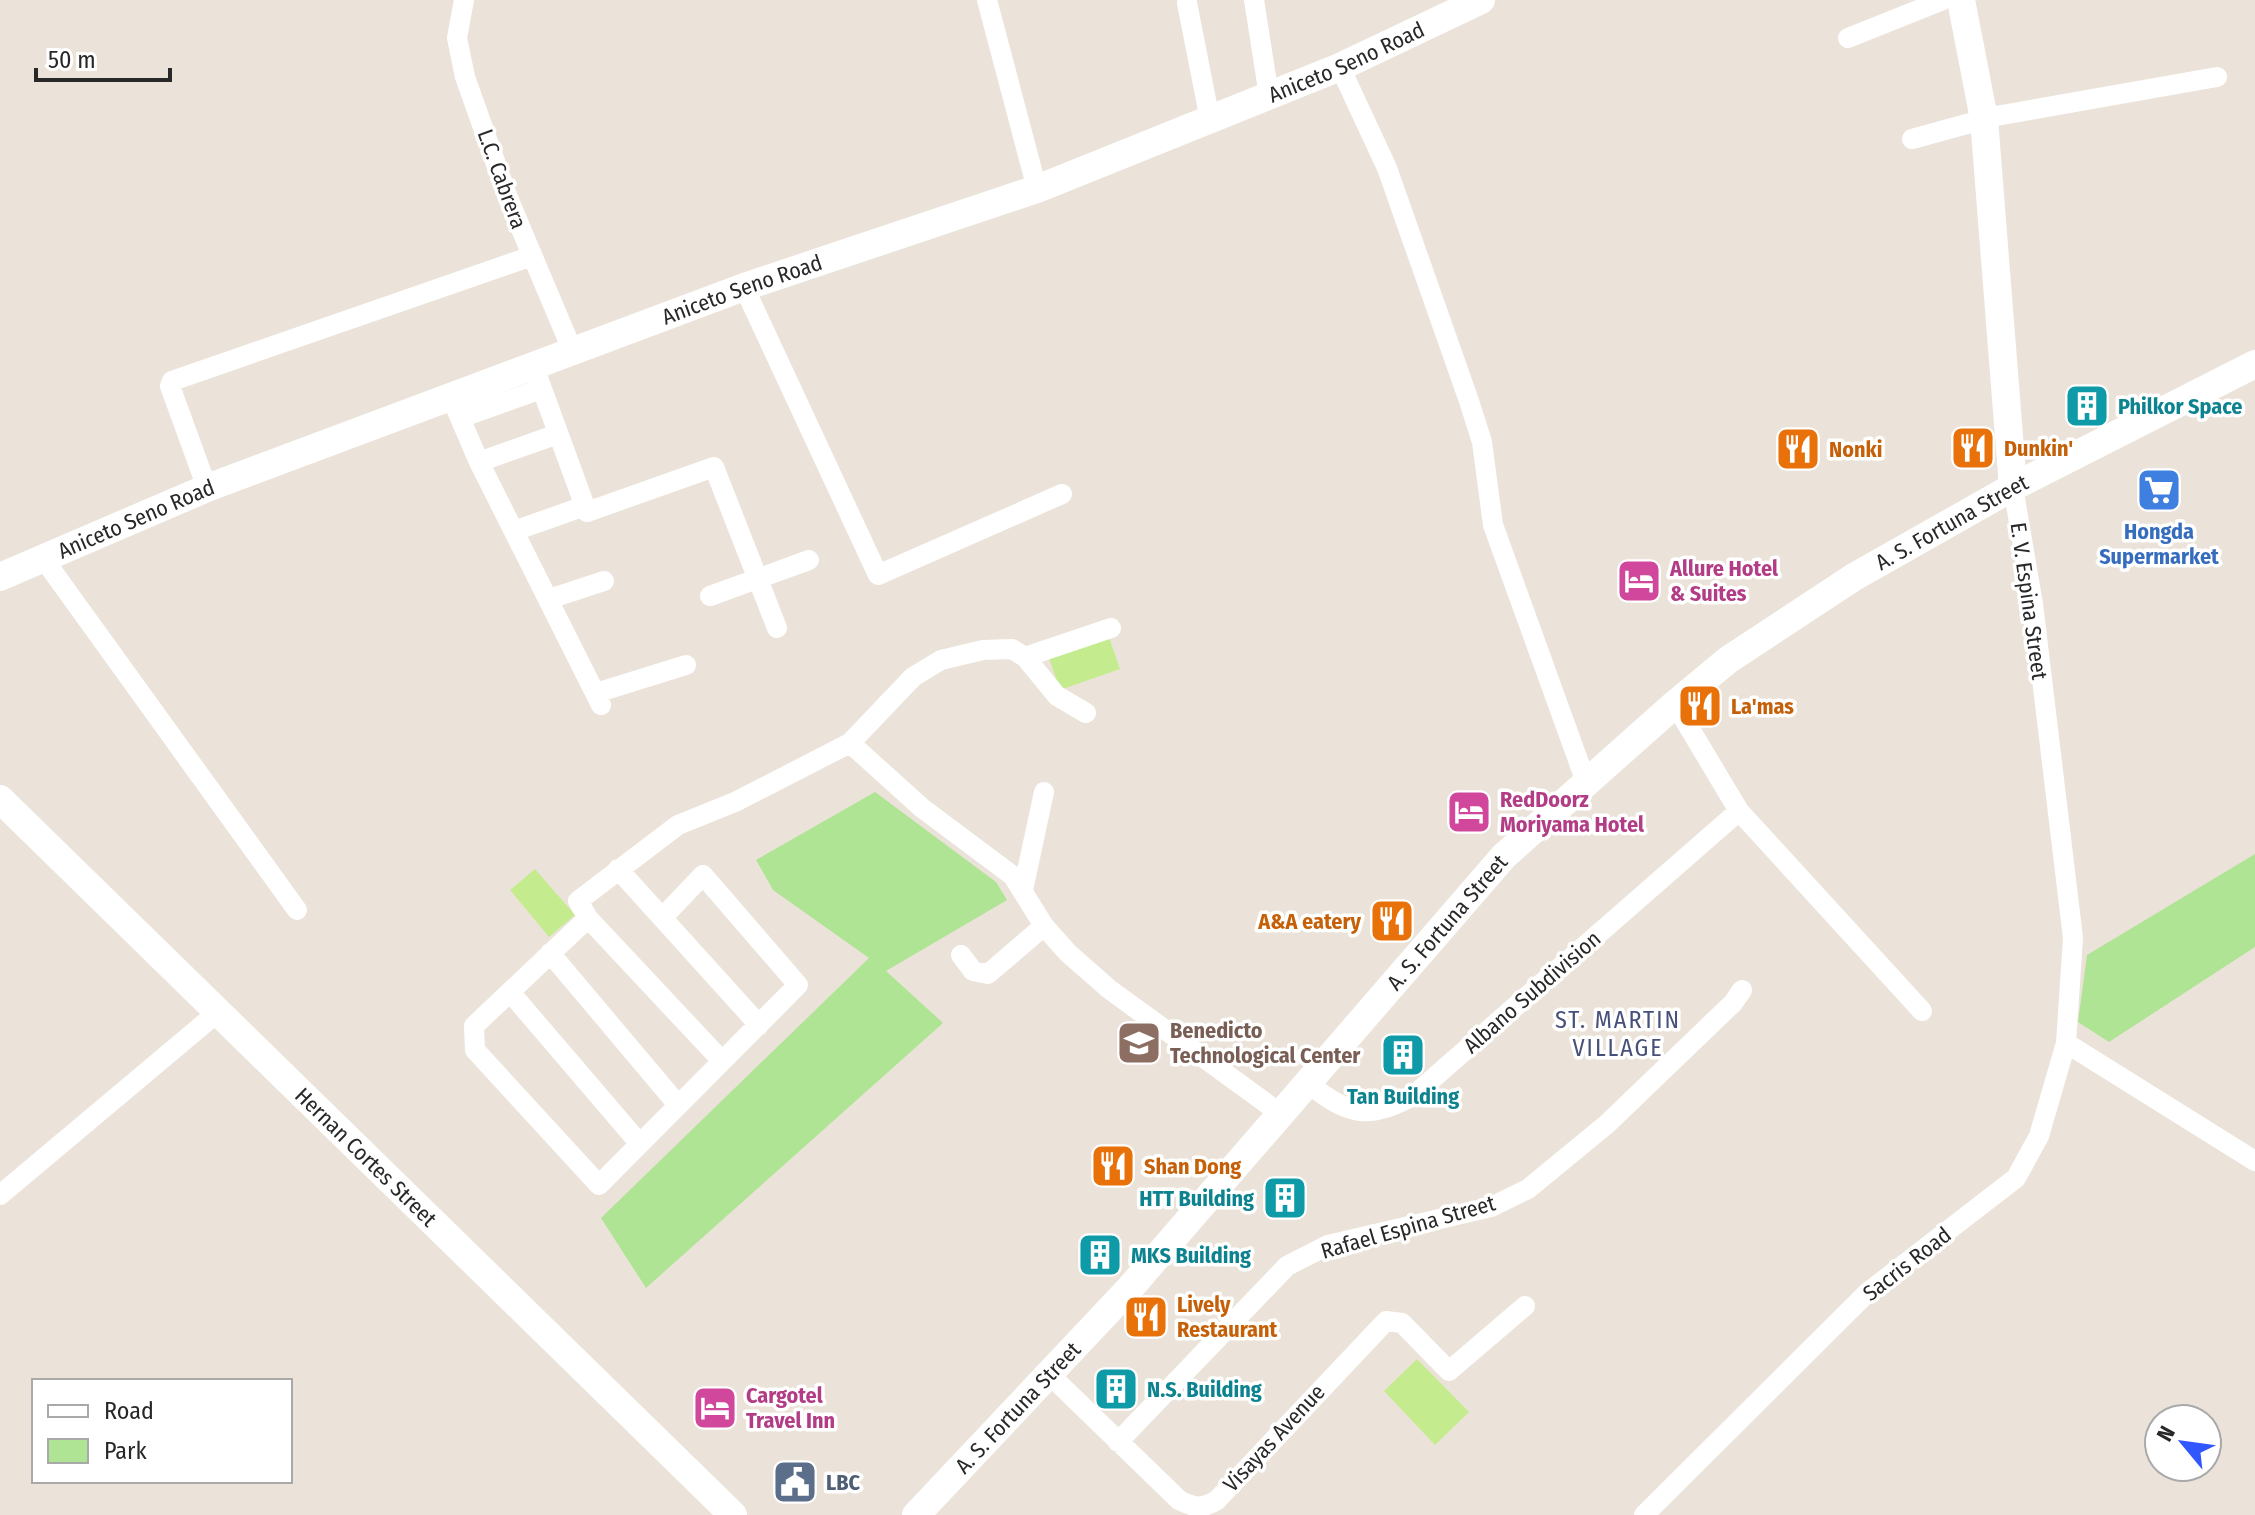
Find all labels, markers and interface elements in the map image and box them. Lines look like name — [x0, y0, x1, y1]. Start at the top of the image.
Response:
street label: Aniceto Seno Road — [1264, 15, 1429, 108]
scale bar — [36, 32, 170, 82]
text: 50 m — [48, 46, 96, 74]
street label: L.C. Cabrera — [472, 125, 532, 233]
street label: Aniceto Seno Road — [658, 248, 825, 330]
building icon: Philkor Space — [2063, 382, 2111, 430]
place label: Philkor Space — [2118, 393, 2242, 420]
restaurant icon: Dunkin' — [1949, 424, 1997, 472]
restaurant icon: Nonki — [1774, 425, 1822, 473]
place label: Dunkin' — [2004, 435, 2073, 462]
place label: Nonki — [1829, 436, 1882, 463]
supermarket icon: Hongda Supermarket — [2135, 466, 2183, 514]
street label: A. S. Fortuna Street — [1871, 468, 2033, 576]
street label: Aniceto Seno Road — [53, 473, 218, 564]
place label: Hongda Supermarket — [2099, 518, 2219, 570]
street label: E. V. Espina Street — [2005, 521, 2054, 682]
place label: Allure Hotel & Suites — [1669, 555, 1779, 607]
hotel icon: Allure Hotel & Suites — [1615, 557, 1663, 605]
restaurant icon: La'mas — [1676, 682, 1724, 730]
place label: La'mas — [1731, 693, 1794, 720]
place label: RedDoorz Moriyama Hotel — [1500, 786, 1645, 838]
hotel icon: RedDoorz Moriyama Hotel — [1445, 788, 1493, 836]
street label: A. S. Fortuna Street — [1381, 848, 1513, 995]
restaurant icon: A&A eatery — [1368, 897, 1416, 945]
place label: A&A eatery — [1257, 908, 1362, 935]
street label: Albano Subdivision — [1458, 925, 1606, 1059]
district label: ST. MARTIN VILLAGE — [1555, 1006, 1681, 1062]
place label: Benedicto Technological Center — [1170, 1017, 1361, 1069]
school or university icon: Benedicto Technological Center — [1115, 1019, 1163, 1067]
building icon: Tan Building — [1379, 1031, 1427, 1079]
street label: Hernan Cortes Street — [290, 1082, 443, 1233]
place label: Tan Building — [1347, 1083, 1459, 1110]
restaurant icon: Shan Dong — [1089, 1142, 1137, 1190]
place label: Shan Dong — [1144, 1153, 1241, 1180]
building icon: HTT Building — [1261, 1174, 1309, 1222]
place label: HTT Building — [1139, 1185, 1254, 1212]
street label: Rafael Espina Street — [1318, 1189, 1499, 1265]
street label: Sacris Road — [1858, 1221, 1956, 1307]
building icon: MKS Building — [1076, 1231, 1124, 1279]
place label: MKS Building — [1131, 1242, 1251, 1269]
place label: Lively Restaurant — [1177, 1291, 1278, 1343]
restaurant icon: Lively Restaurant — [1122, 1293, 1170, 1341]
street label: A. S. Fortuna Street — [949, 1335, 1086, 1479]
building icon: N.S. Building — [1092, 1365, 1140, 1413]
place label: N.S. Building — [1147, 1376, 1262, 1403]
legend — [32, 1379, 292, 1483]
street label: Visayas Avenue — [1217, 1379, 1331, 1497]
place label: Cargotel Travel Inn — [746, 1382, 835, 1434]
hotel icon: Cargotel Travel Inn — [691, 1384, 739, 1432]
text: Road — [104, 1397, 154, 1425]
north arrow — [2143, 1403, 2223, 1483]
text: N — [2151, 1421, 2181, 1446]
text: Park — [104, 1437, 147, 1465]
public building icon: LBC — [771, 1458, 819, 1506]
place label: LBC — [826, 1469, 861, 1496]

